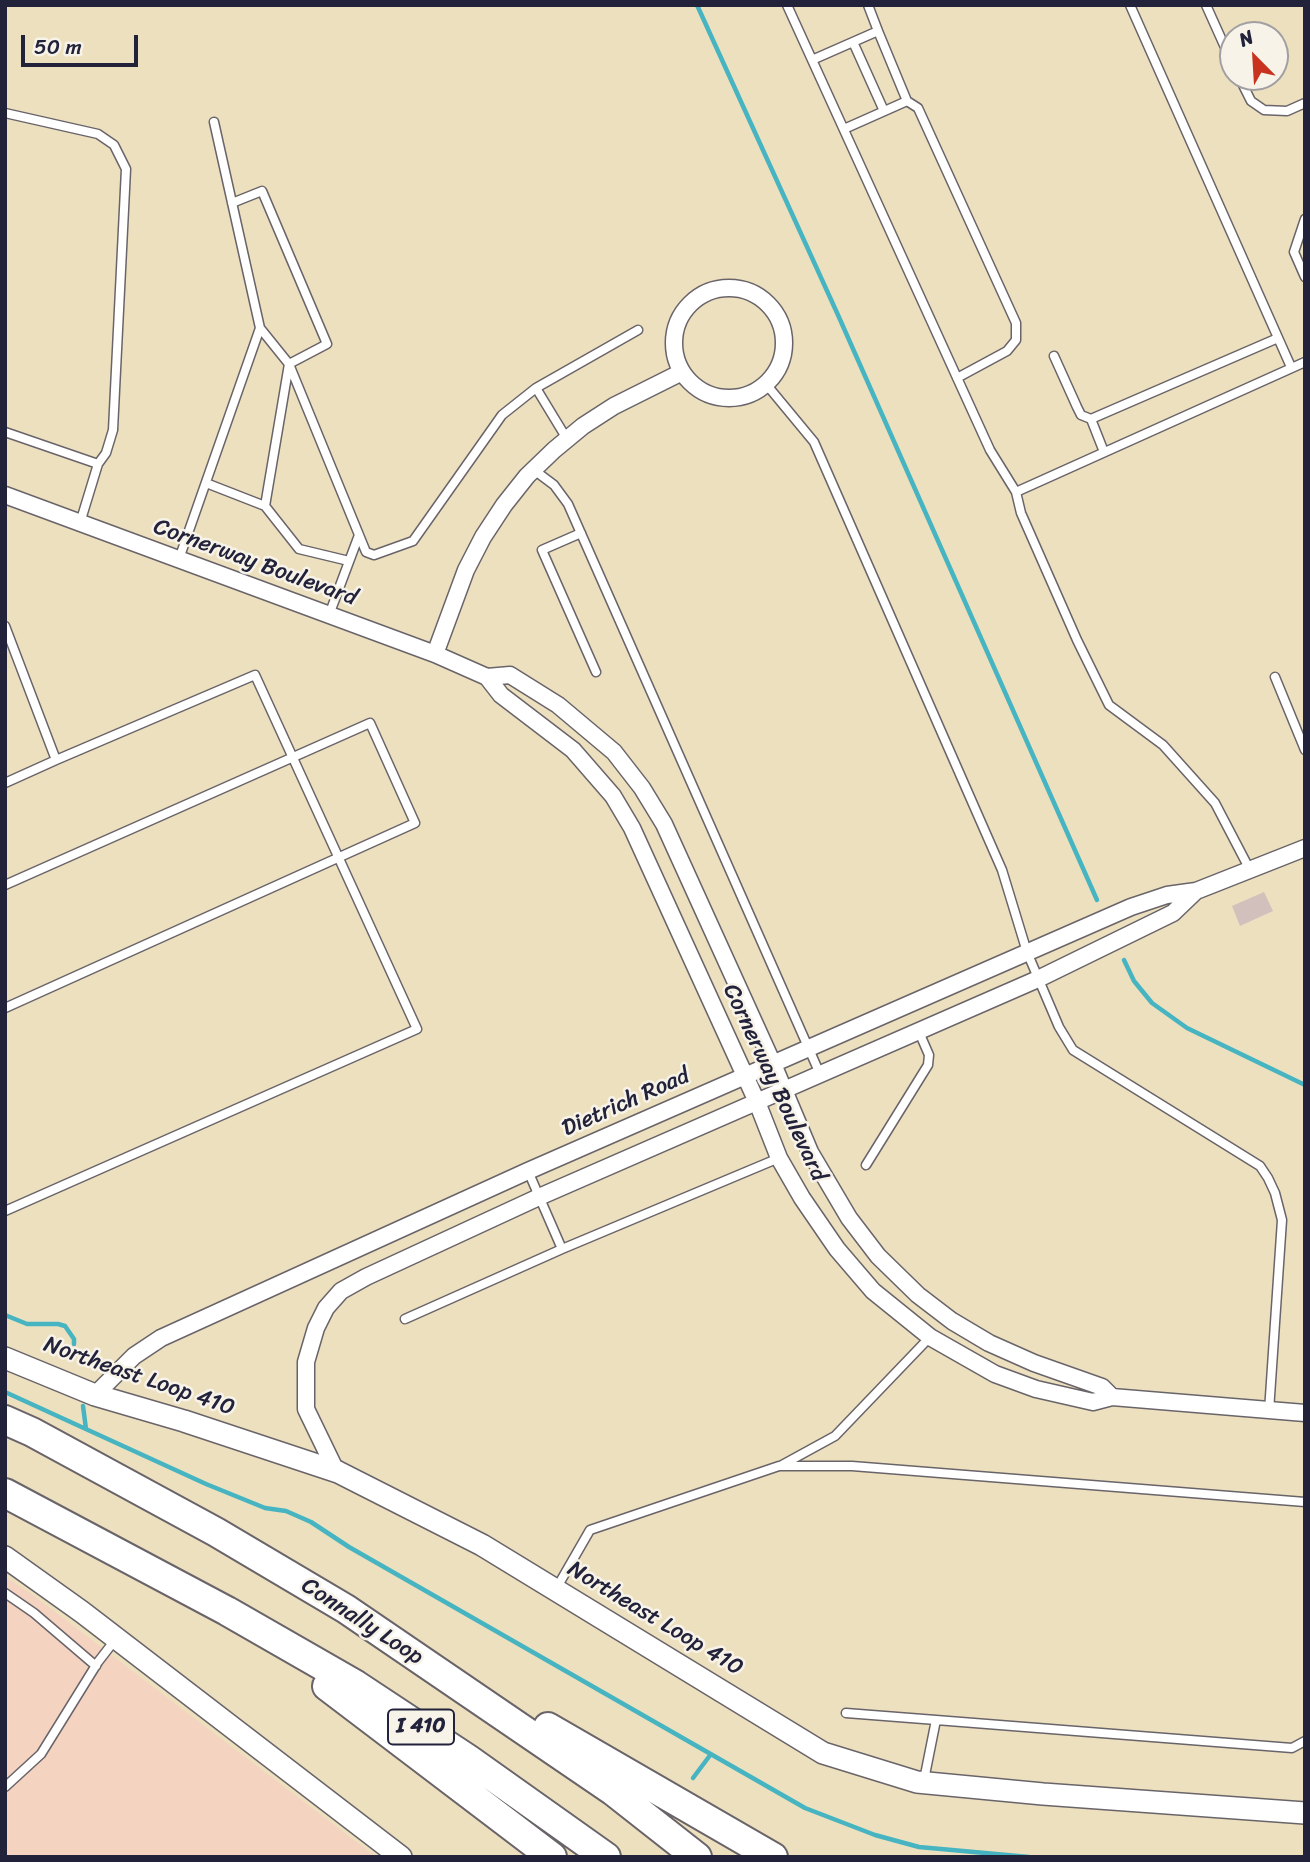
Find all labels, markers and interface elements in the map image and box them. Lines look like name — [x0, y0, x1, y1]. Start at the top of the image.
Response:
text: N — [1233, 20, 1259, 56]
scale bar — [24, 21, 142, 65]
north arrow — [1219, 21, 1289, 91]
text: 50 m — [34, 28, 82, 66]
street label: Cornerway Boulevard — [150, 513, 360, 613]
street label: Cornerway Boulevard — [716, 980, 832, 1186]
street label: Dietrich Road — [558, 1063, 694, 1143]
street label: Northeast Loop 410 — [40, 1331, 238, 1423]
street label: Northeast Loop 410 — [562, 1556, 748, 1682]
street label: Connally Loop — [296, 1572, 428, 1672]
road number: I 410 — [388, 1710, 454, 1744]

